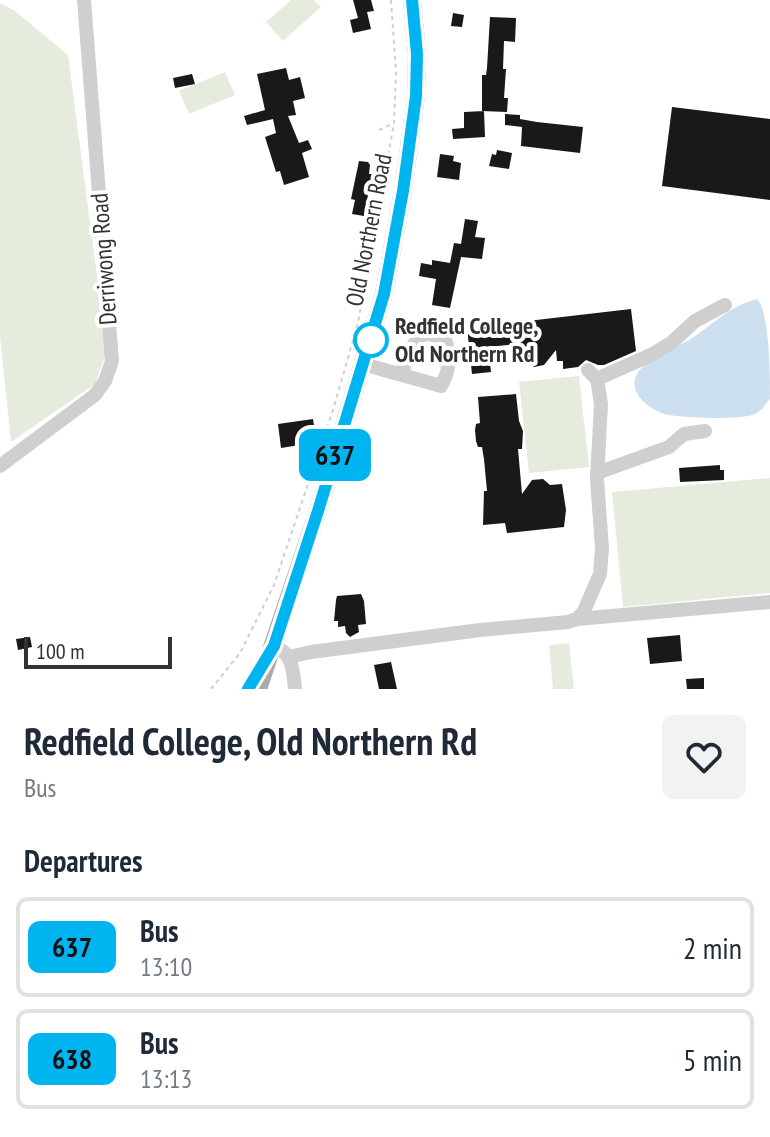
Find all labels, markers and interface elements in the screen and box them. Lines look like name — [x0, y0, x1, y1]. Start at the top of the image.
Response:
street label: Old Northern Road — [339, 151, 399, 309]
street label: Derriwong Road — [83, 192, 124, 326]
place label: Redfield College, Old Northern Rd — [395, 310, 539, 369]
marker: Redfield College, Old Northern Rd — [354, 323, 388, 357]
line badge: 637 — [289, 429, 381, 481]
text: 637 — [315, 436, 355, 473]
scale bar — [24, 633, 172, 669]
text: 100 m — [36, 637, 85, 665]
button: heart — [662, 715, 746, 799]
text: Redfield College, Old Northern Rd — [24, 716, 477, 765]
text: Bus — [24, 771, 56, 804]
text: Departures — [24, 841, 142, 880]
text: Bus — [140, 911, 179, 950]
text: 637 — [52, 928, 92, 965]
text: 2 min — [683, 928, 742, 967]
text: 13:10 — [140, 950, 192, 983]
text: Bus — [140, 1023, 179, 1062]
text: 638 — [52, 1040, 92, 1077]
text: 5 min — [683, 1040, 742, 1079]
text: 13:13 — [140, 1062, 192, 1095]

